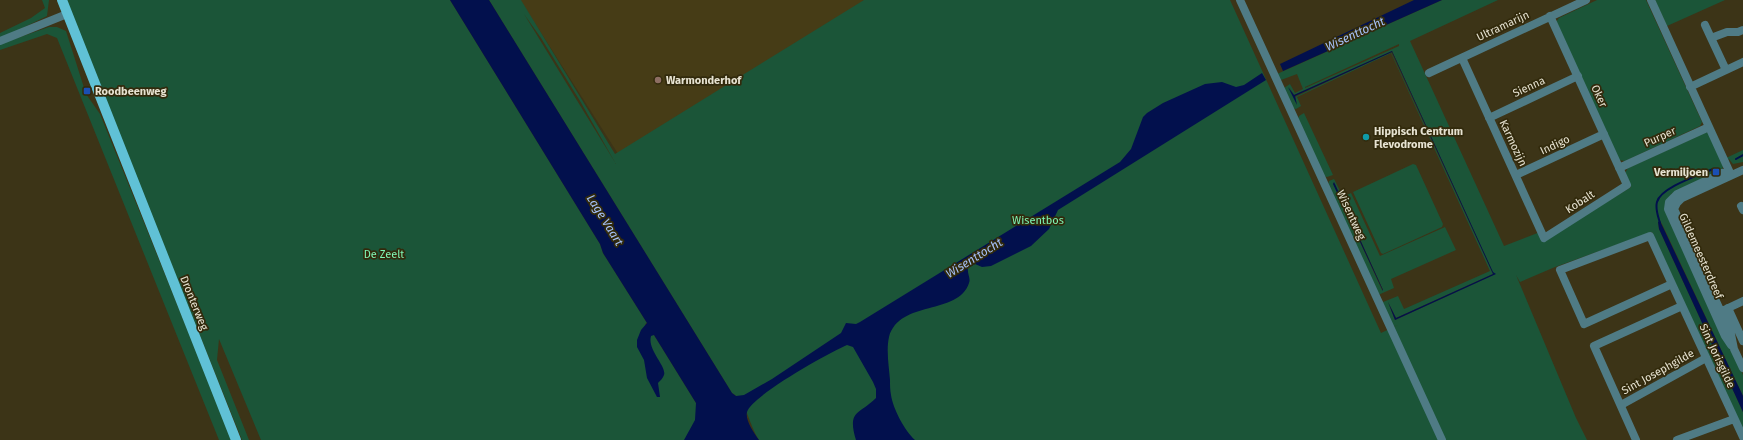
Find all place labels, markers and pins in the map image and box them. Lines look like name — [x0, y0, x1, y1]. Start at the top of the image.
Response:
place label: Warmonderhof — [666, 74, 742, 87]
marker: Warmonderhof — [653, 75, 663, 85]
place label: Roodbeenweg — [95, 85, 167, 98]
marker: Roodbeenweg — [82, 86, 92, 96]
place label: Hippisch Centrum Flevodrome — [1374, 125, 1463, 151]
marker: Hippisch Centrum Flevodrome — [1361, 132, 1371, 142]
place label: Vermiljoen — [1653, 166, 1708, 179]
marker: Vermiljoen — [1711, 167, 1721, 177]

